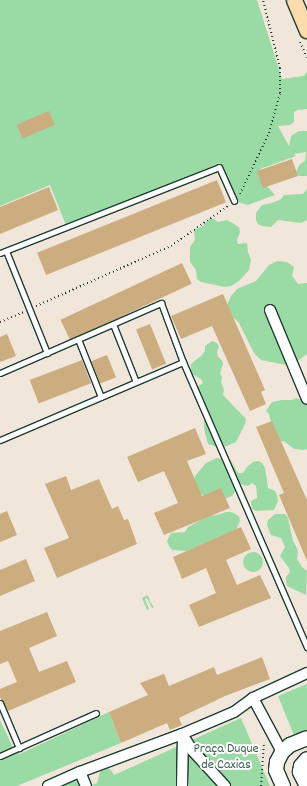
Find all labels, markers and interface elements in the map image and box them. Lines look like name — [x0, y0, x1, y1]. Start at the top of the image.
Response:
park label: Praça Duque de Caxias — [193, 741, 259, 774]

